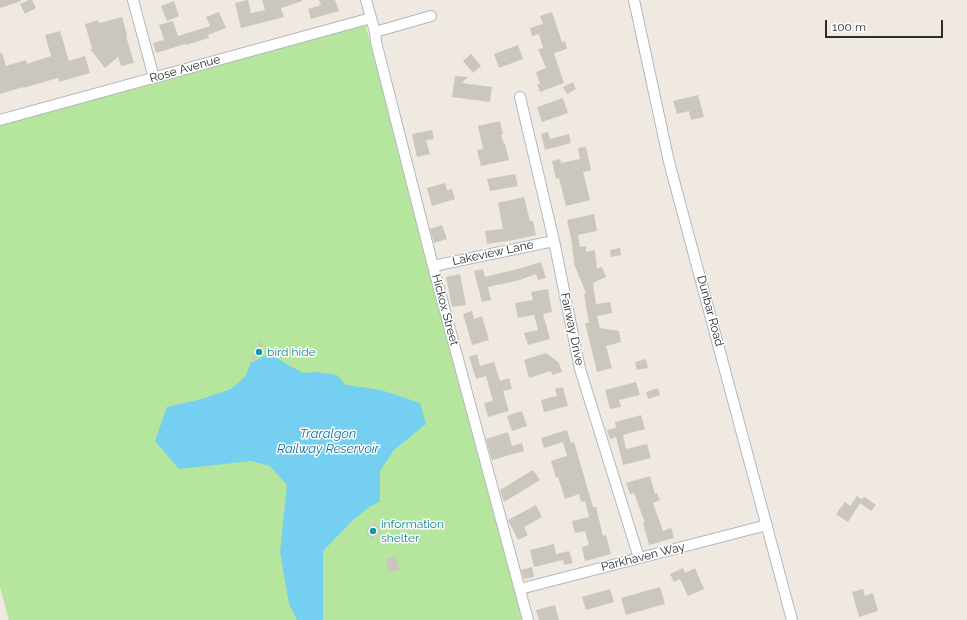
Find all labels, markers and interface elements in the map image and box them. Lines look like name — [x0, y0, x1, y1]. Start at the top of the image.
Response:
scale bar — [827, 12, 945, 38]
text: 100 m — [832, 20, 866, 34]
street label: Rose Avenue — [148, 52, 222, 86]
street label: Lakeview Lane — [451, 237, 535, 269]
street label: Hickox Street — [429, 273, 461, 347]
street label: Dunbar Road — [694, 274, 726, 348]
street label: Fairway Drive — [557, 291, 587, 367]
place label: bird hide — [267, 345, 316, 359]
marker: bird hide — [254, 347, 264, 357]
water label: Traralgon Railway Reservoir — [277, 426, 379, 457]
place label: information shelter — [381, 517, 444, 545]
marker: information shelter — [368, 526, 378, 536]
street label: Parkhaven Way — [600, 540, 686, 574]

